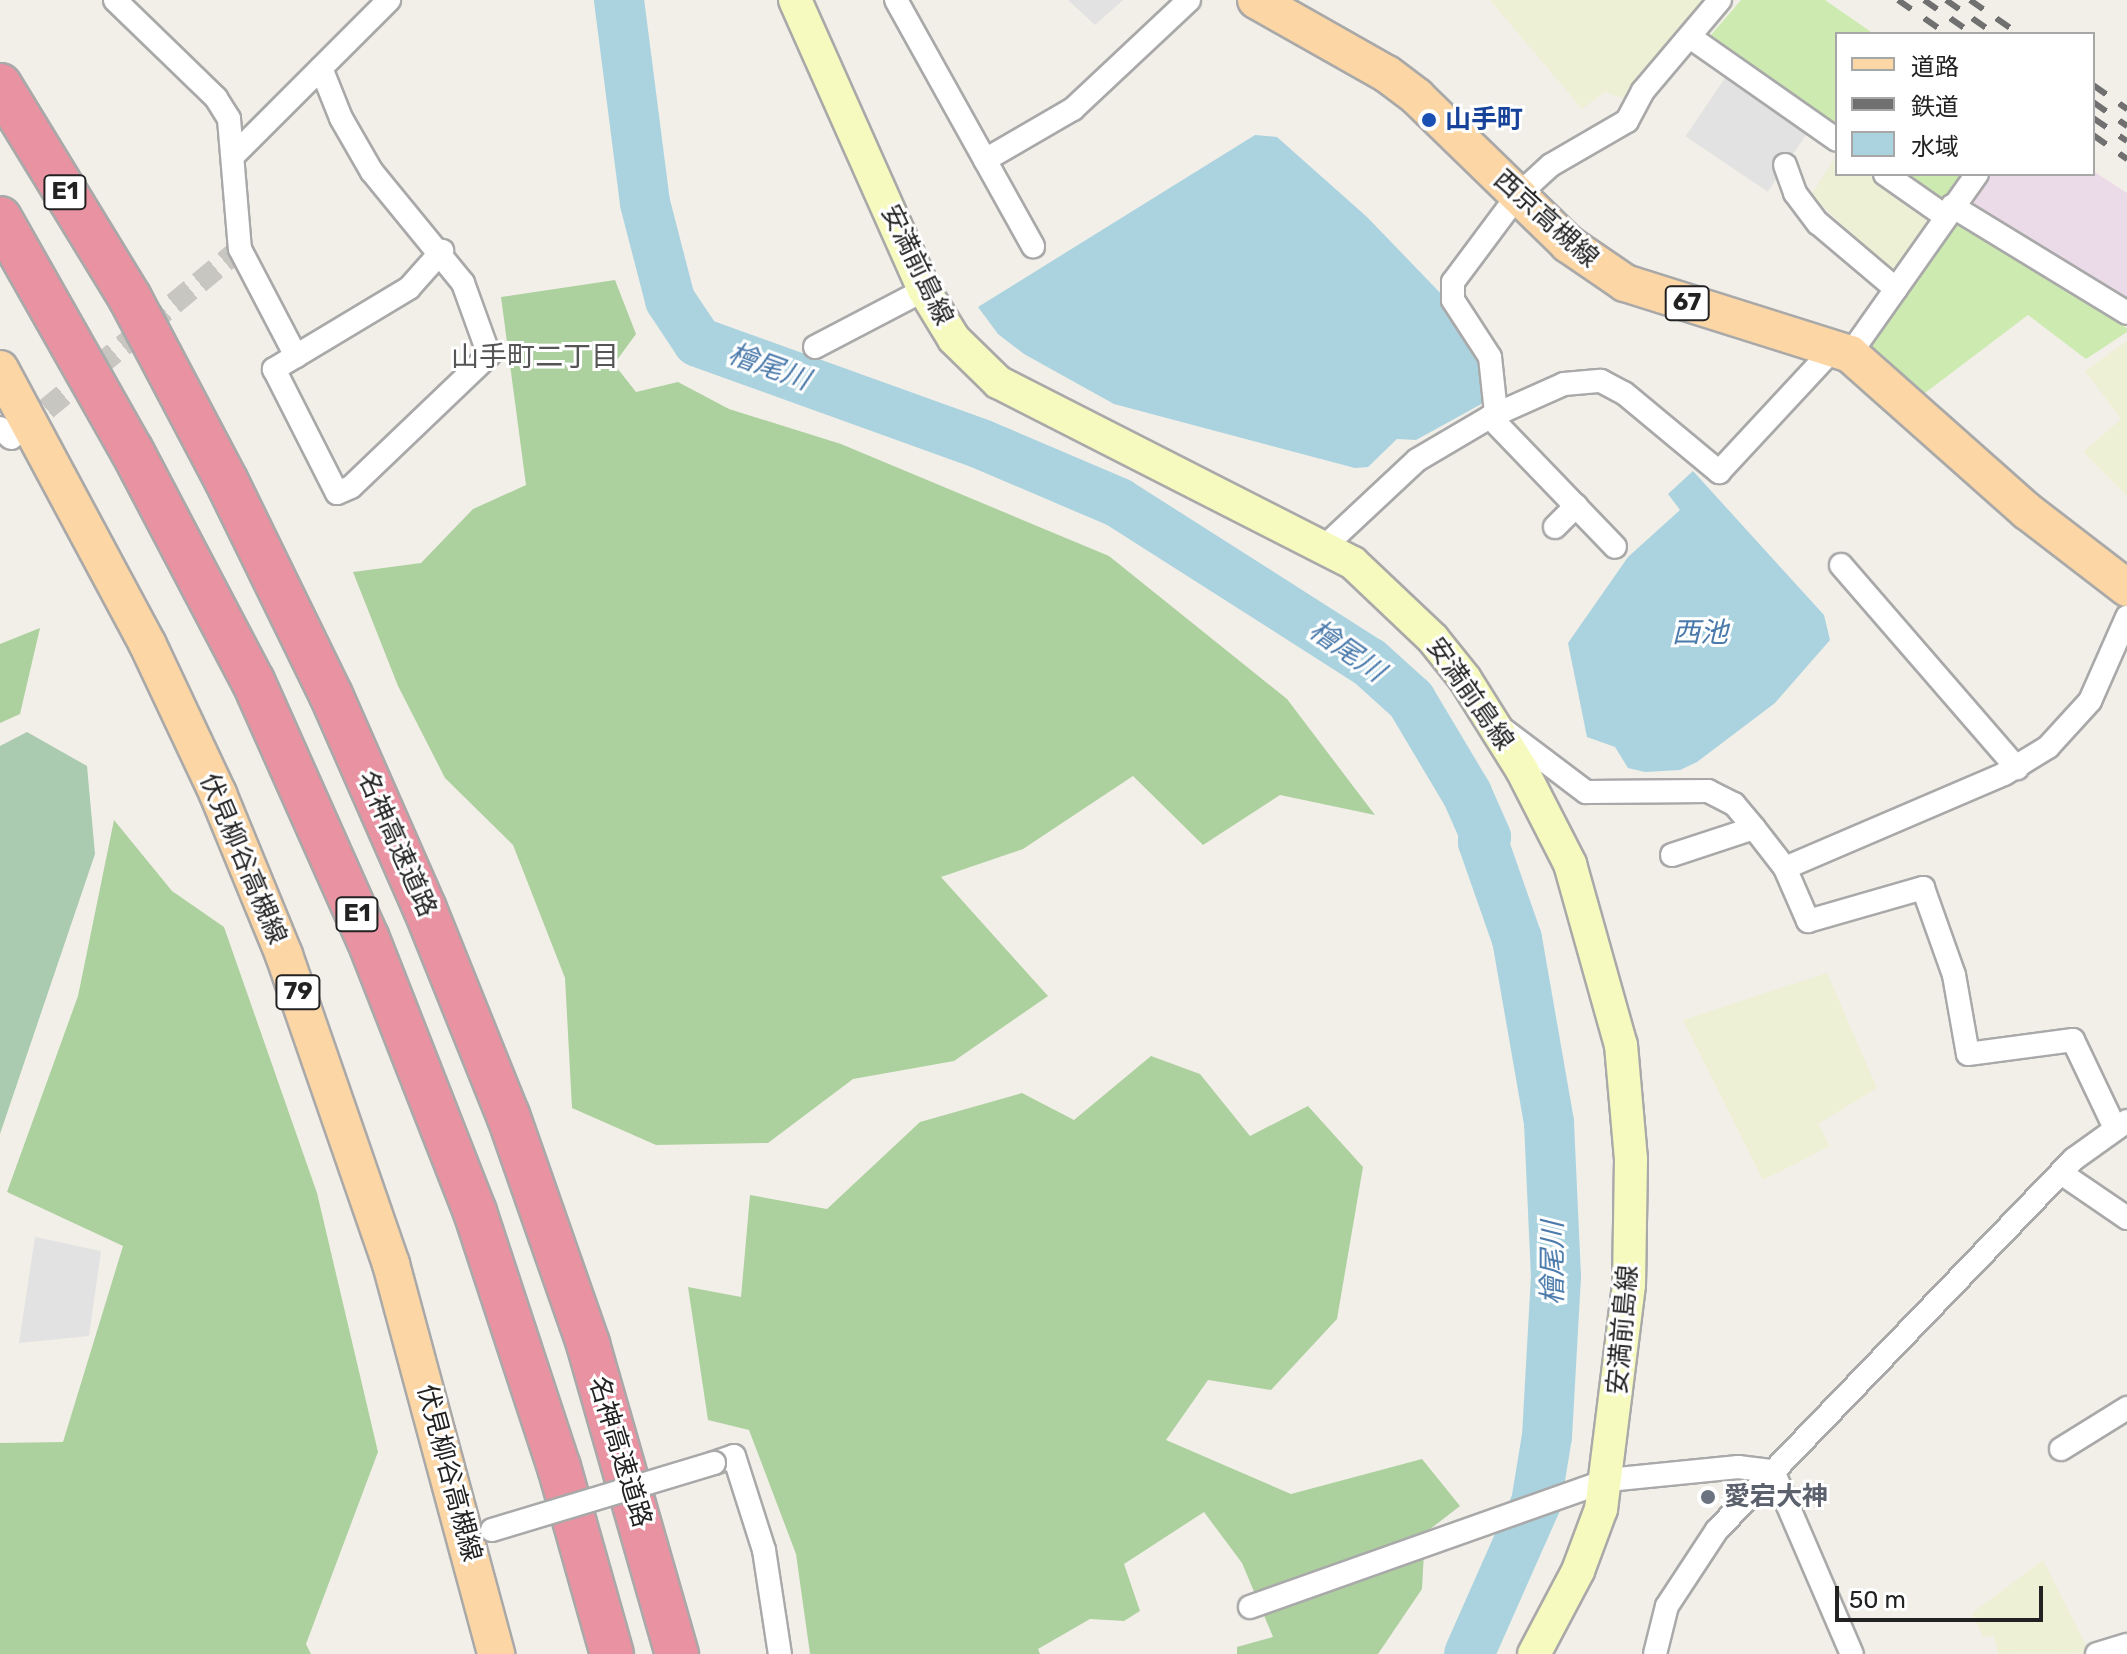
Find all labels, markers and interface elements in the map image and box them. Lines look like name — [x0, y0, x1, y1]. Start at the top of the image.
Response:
legend — [1835, 32, 2095, 176]
text: 道路 — [1911, 53, 1959, 81]
text: 鉄道 — [1911, 93, 1959, 121]
place label: 山手町 — [1445, 104, 1523, 136]
marker: 山手町 — [1420, 111, 1438, 129]
text: 水域 — [1911, 133, 1959, 161]
street label: 西京高槻線 — [1487, 164, 1605, 274]
road number: E1 — [43, 172, 87, 212]
street label: 安満前島線 — [874, 200, 960, 330]
road number: 67 — [1663, 283, 1711, 323]
water label: 檜尾川 — [724, 337, 814, 397]
district label: 山手町二丁目 — [451, 340, 619, 374]
water label: 檜尾川 — [1303, 613, 1391, 689]
water label: 西池 — [1672, 616, 1728, 650]
street label: 安満前島線 — [1420, 632, 1520, 756]
street label: 名神高速道路 — [351, 766, 443, 922]
street label: 伏見柳谷高槻線 — [193, 769, 293, 949]
road number: E1 — [335, 894, 379, 934]
road number: 79 — [274, 972, 322, 1012]
water label: 檜尾川 — [1536, 1221, 1570, 1305]
street label: 安満前島線 — [1602, 1264, 1644, 1396]
street label: 名神高速道路 — [582, 1373, 658, 1531]
street label: 伏見柳谷高槻線 — [410, 1381, 488, 1565]
place label: 愛宕大神 — [1724, 1481, 1828, 1513]
marker: 愛宕大神 — [1699, 1488, 1717, 1506]
scale bar — [1839, 1570, 2047, 1620]
text: 50 m — [1849, 1586, 1906, 1614]

